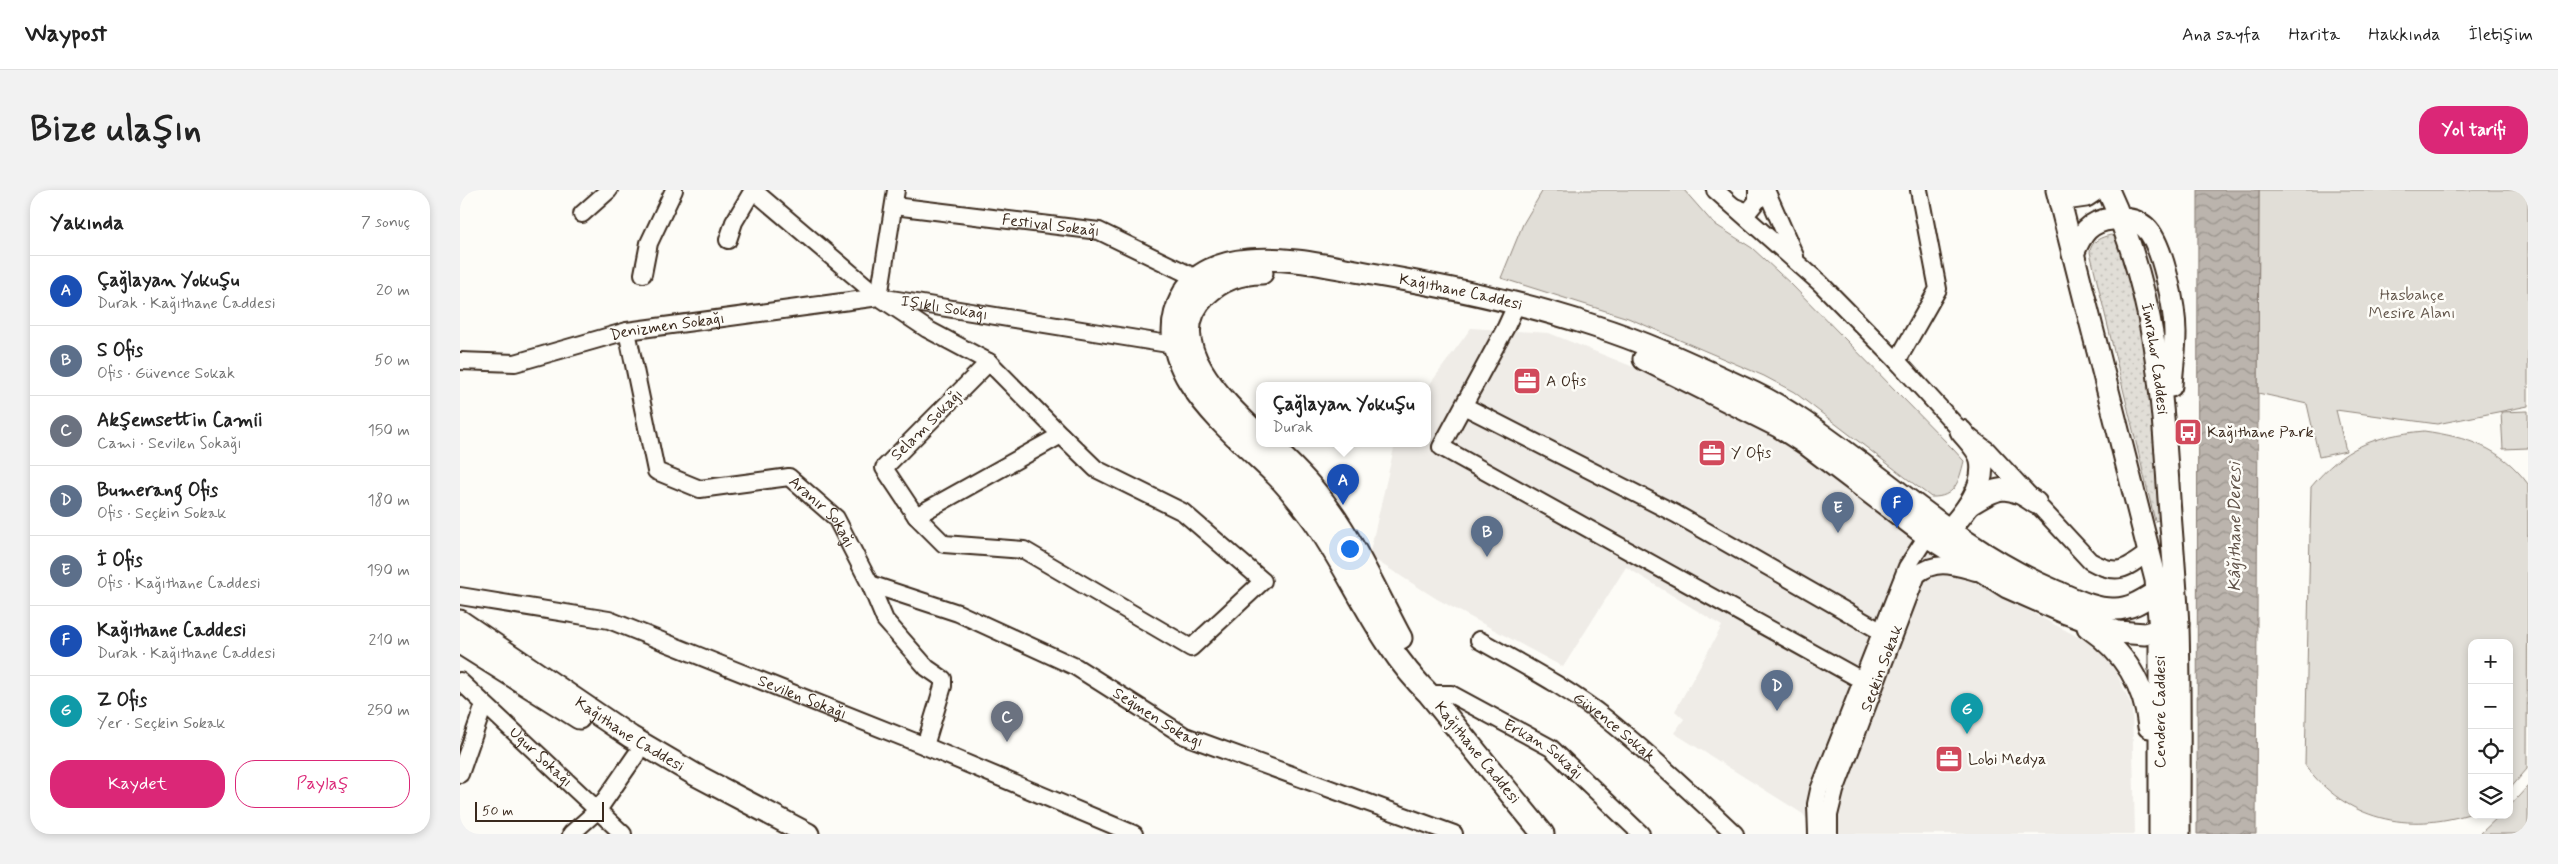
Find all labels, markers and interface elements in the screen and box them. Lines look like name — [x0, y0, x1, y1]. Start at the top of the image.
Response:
text: Waypost — [25, 19, 107, 50]
text: Ana sayfa — [2182, 23, 2261, 47]
text: Harita — [2289, 23, 2340, 47]
text: Hakkında — [2368, 23, 2441, 47]
text: İletişim — [2469, 23, 2533, 47]
button: Yol tarifi — [2419, 106, 2528, 154]
text: Bize ulaşın — [30, 107, 201, 153]
text: Yakında — [50, 209, 124, 237]
street label: Festival Sokağı — [1001, 209, 1101, 241]
text: 7 sonuç — [361, 212, 410, 233]
text: Çağlayan Yokuşu — [97, 268, 239, 293]
street label: Kağıthane Caddesi — [1398, 268, 1525, 315]
text: A — [61, 280, 71, 301]
text: 20 m — [376, 280, 410, 301]
park label: Hasbahçe Mesire Alanı — [2368, 285, 2456, 324]
street label: Işıklı Sokağı — [899, 290, 989, 325]
text: Durak · Kağıthane Caddesi — [97, 293, 275, 314]
street label: İmrahor Caddesi — [2136, 301, 2173, 416]
street label: Denizmen Sokağı — [607, 307, 726, 346]
text: S Ofis — [97, 338, 143, 363]
text: B — [61, 350, 71, 371]
text: 50 m — [374, 350, 410, 371]
text: Ofis · Güvence Sokak — [97, 363, 235, 384]
office icon: A Ofis — [1512, 366, 1542, 396]
place label: A Ofis — [1546, 371, 1586, 392]
popup — [1256, 382, 1431, 447]
street label: Selam Sokağı — [886, 384, 968, 466]
text: Çağlayan Yokuşu — [1272, 392, 1415, 417]
text: Akşemsettin Camii — [97, 408, 263, 433]
text: Durak — [1272, 417, 1313, 438]
bus stop icon: Kağıthane Park — [2173, 417, 2203, 447]
text: C — [60, 420, 72, 441]
text: 150 m — [368, 420, 410, 441]
place label: Kağıthane Park — [2207, 422, 2313, 443]
text: Cami · Sevilen Sokağı — [97, 433, 242, 454]
office icon: Y Ofis — [1697, 438, 1727, 468]
place label: Y Ofis — [1731, 443, 1771, 464]
water label: Kâğıthane Deresi — [2223, 461, 2247, 592]
pin: A — [1327, 464, 1359, 505]
street label: Aranır Sokağı — [784, 471, 860, 551]
text: Bumerang Ofis — [97, 478, 218, 503]
pin: F — [1881, 487, 1913, 528]
text: D — [60, 490, 72, 511]
text: 180 m — [367, 490, 410, 511]
pin: E — [1822, 492, 1854, 533]
text: Ofis · Seçkin Sokak — [97, 503, 226, 524]
pin: B — [1471, 516, 1503, 557]
your location — [1337, 536, 1363, 562]
text: İ Ofis — [97, 548, 143, 573]
text: E — [61, 560, 71, 581]
text: 190 m — [367, 560, 410, 581]
text: Ofis · Kağıthane Caddesi — [97, 573, 261, 594]
text: Kağıthane Caddesi — [97, 618, 246, 643]
street label: Seçkin Sokak — [1856, 622, 1908, 715]
text: F — [62, 630, 70, 651]
text: 210 m — [369, 630, 410, 651]
map controls — [2468, 639, 2513, 819]
button: + — [2468, 639, 2513, 684]
text: Durak · Kağıthane Caddesi — [97, 643, 275, 664]
street label: Cendere Caddesi — [2150, 655, 2171, 768]
street label: Sevilen Sokağı — [755, 670, 850, 724]
pin: D — [1761, 670, 1793, 711]
street label: Seğmen Sokağı — [1109, 682, 1206, 752]
button: − — [2468, 684, 2513, 729]
street label: Güvence Sokak — [1569, 687, 1660, 766]
text: Z Ofis — [97, 688, 147, 713]
street label: Kağıthane Caddesi — [571, 692, 688, 777]
pin: G — [1951, 693, 1983, 734]
street label: Kağıthane Caddesi — [1429, 698, 1525, 808]
text: G — [61, 700, 71, 721]
text: 250 m — [367, 700, 410, 721]
pin: C — [991, 701, 1023, 742]
text: Yer · Seçkin Sokak — [97, 713, 225, 734]
street label: Erkan Sokağı — [1500, 714, 1588, 784]
street label: Uğur Sokağı — [505, 722, 577, 792]
button: locate — [2468, 729, 2513, 774]
office icon: Lobi Medya — [1934, 744, 1964, 774]
place label: Lobi Medya — [1968, 749, 2046, 770]
button: Kaydet — [50, 760, 225, 808]
button: Paylaş — [235, 760, 410, 808]
button: layers — [2468, 774, 2513, 819]
scale bar — [475, 799, 604, 822]
text: 50 m — [482, 802, 513, 820]

